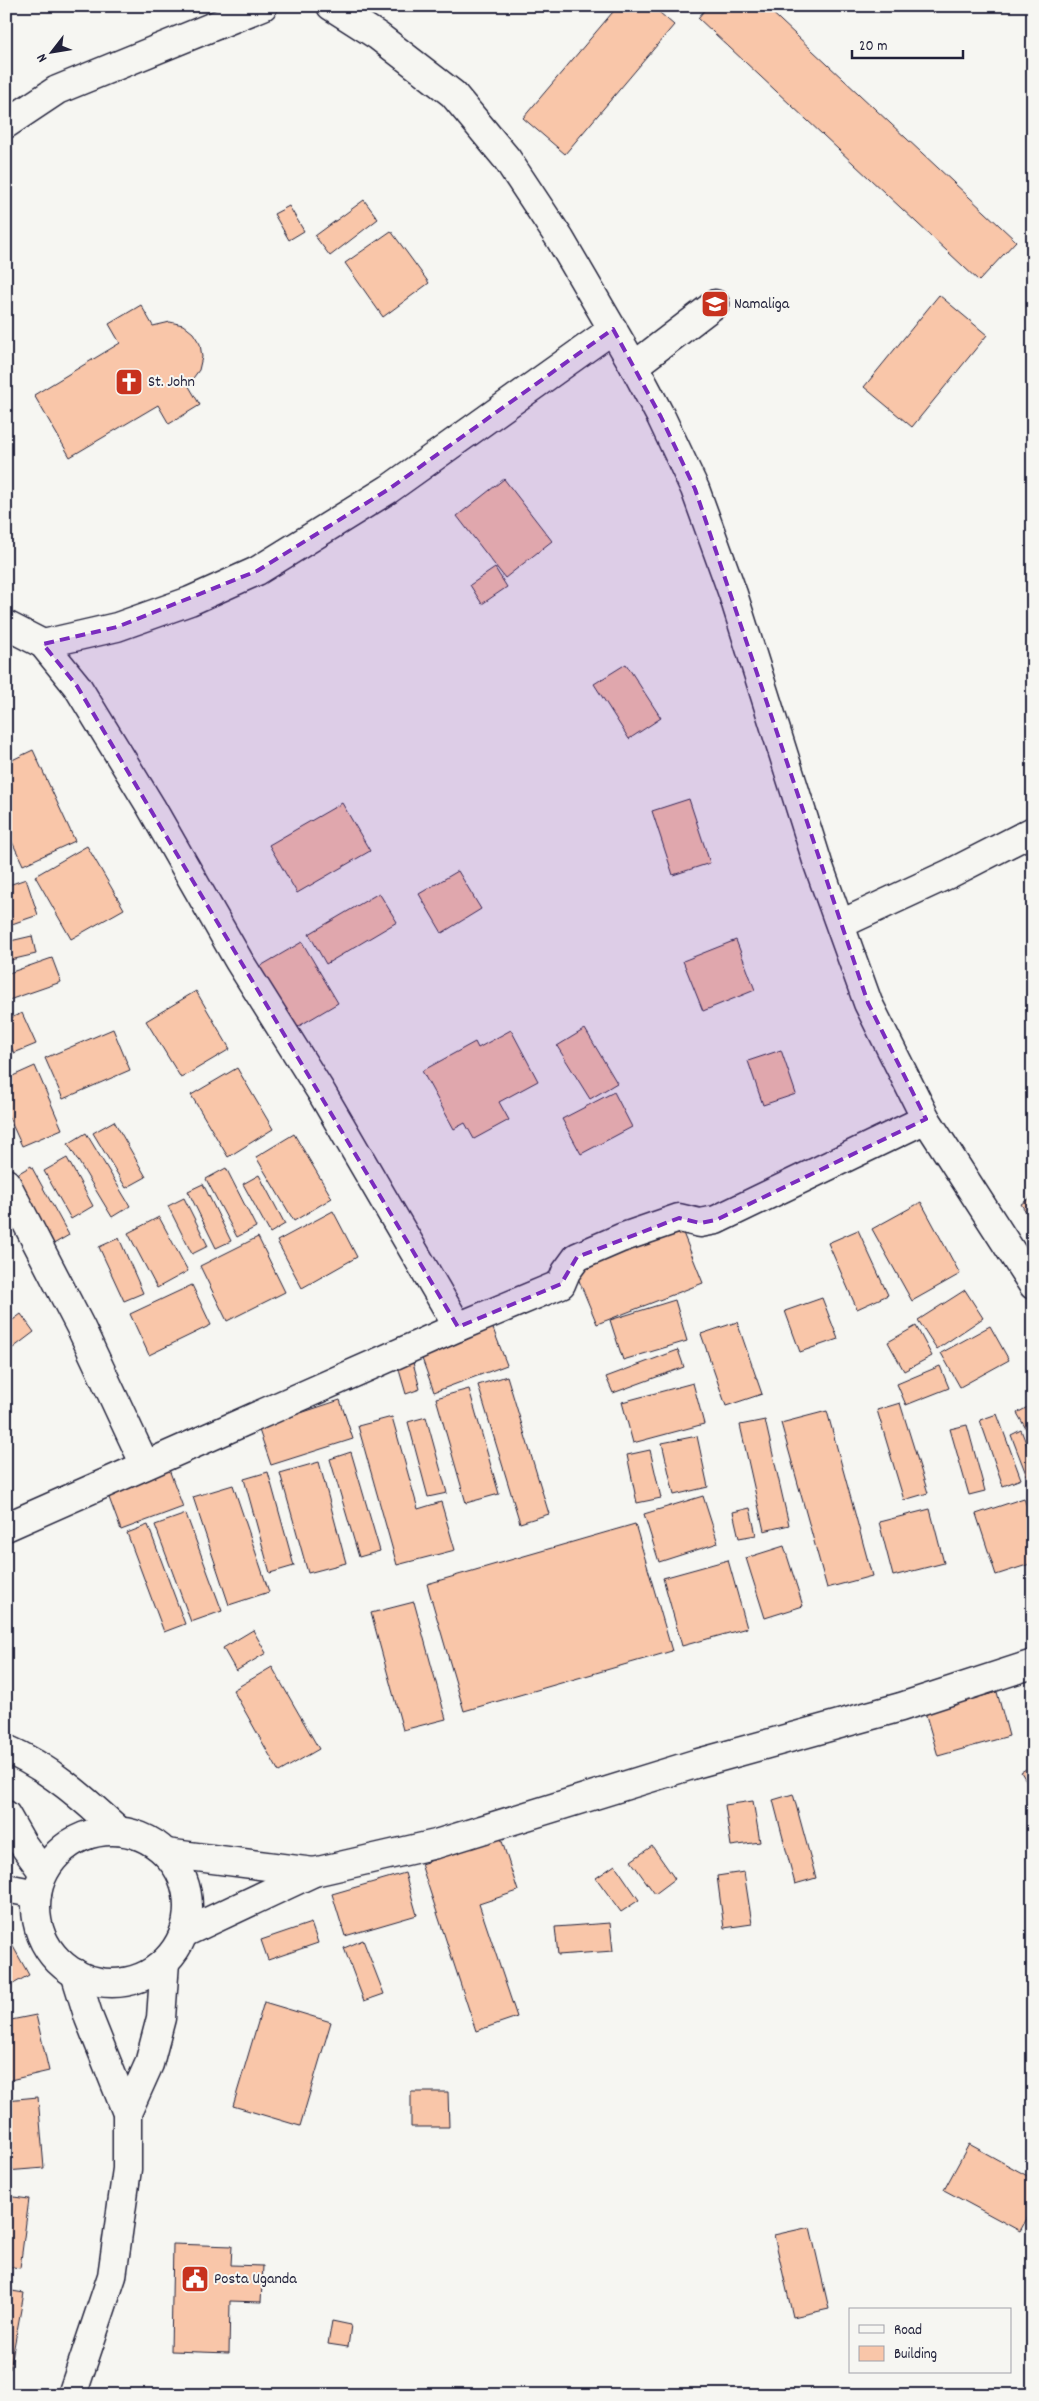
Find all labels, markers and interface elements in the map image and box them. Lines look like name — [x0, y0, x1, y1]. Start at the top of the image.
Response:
north arrow — [28, 28, 78, 78]
scale bar — [852, 28, 963, 60]
text: 20 m — [859, 36, 887, 58]
text: N — [32, 49, 53, 66]
school or university icon: Namaliga — [700, 289, 730, 319]
place label: Namaliga — [734, 293, 790, 316]
church icon: St. John — [114, 367, 144, 397]
place label: St. John — [148, 371, 195, 394]
public building icon: Posta Uganda — [180, 2264, 210, 2294]
place label: Posta Uganda — [214, 2268, 297, 2291]
legend — [849, 2308, 1012, 2374]
text: Road — [894, 2320, 922, 2342]
text: Building — [894, 2344, 937, 2366]

